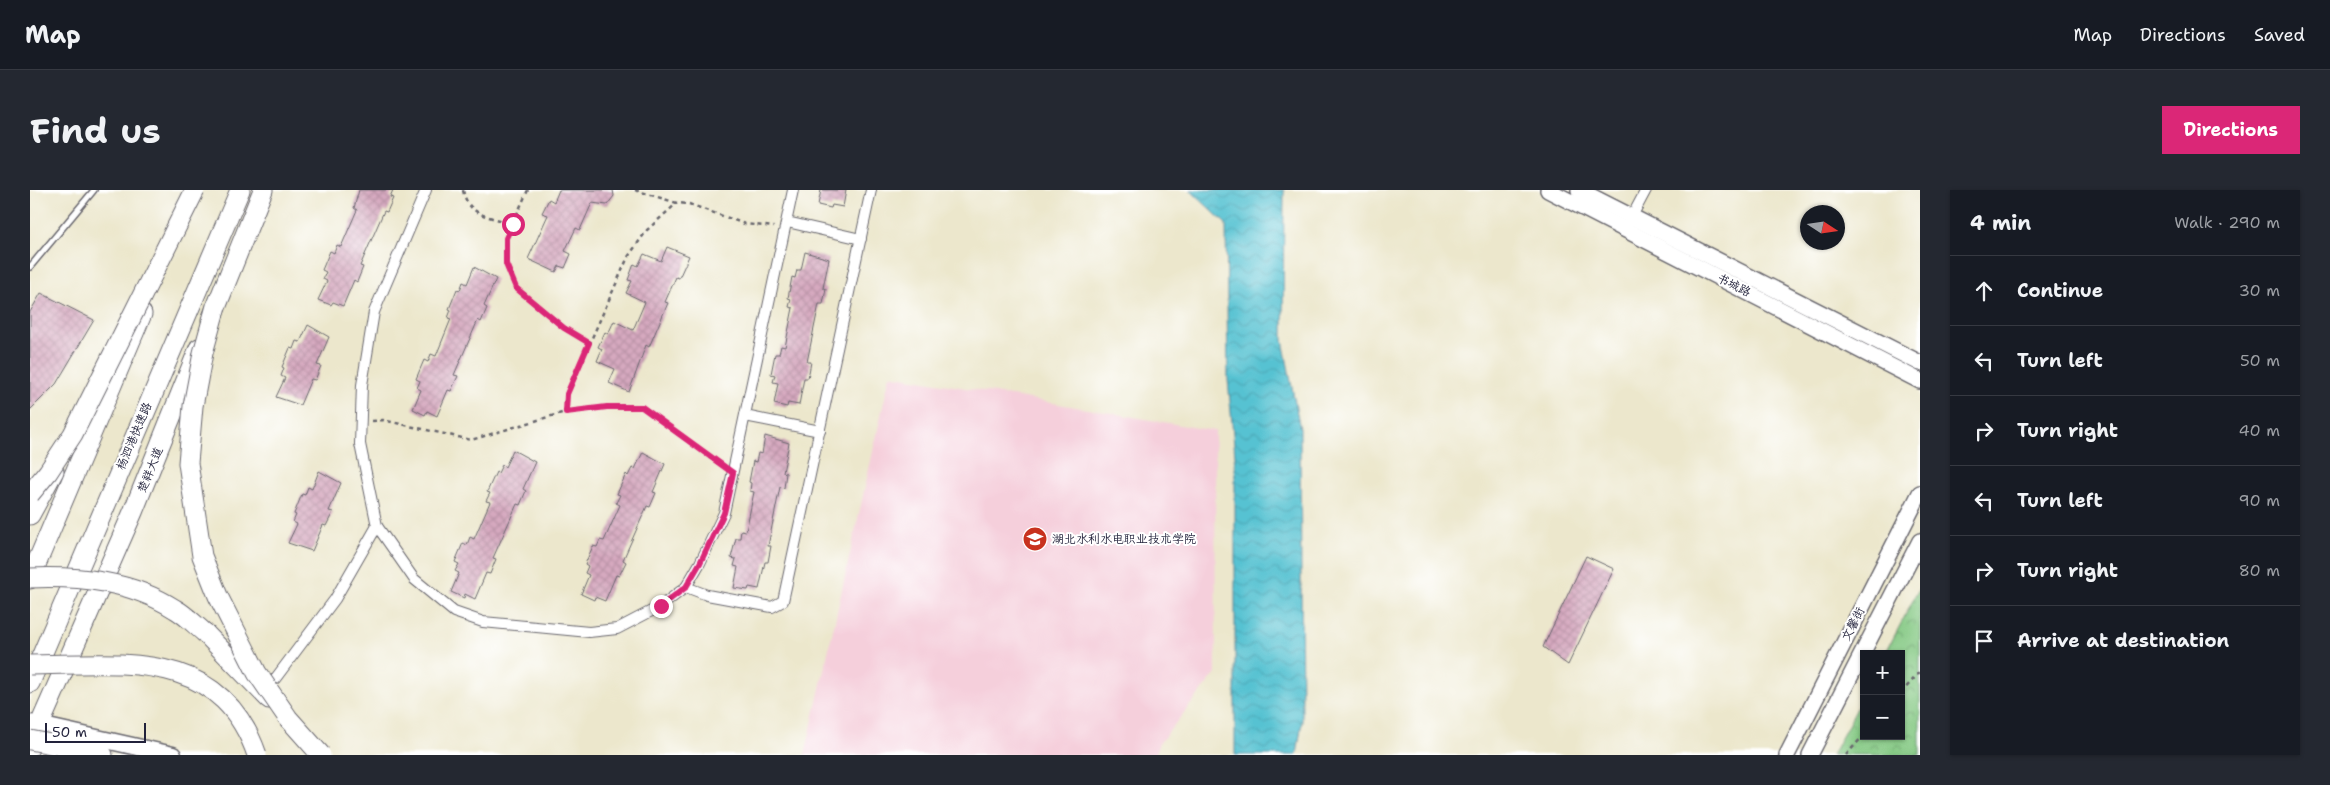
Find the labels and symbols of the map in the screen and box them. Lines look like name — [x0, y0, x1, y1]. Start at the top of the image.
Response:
north arrow — [1800, 205, 1845, 250]
route start — [502, 213, 525, 236]
street label: 书城路 — [1714, 270, 1754, 300]
street label: 杨泗港快速路 — [113, 400, 155, 472]
street label: 楚祥大道 — [134, 445, 166, 495]
school or university icon: 湖北水利水电职业技术学院 — [1022, 526, 1048, 552]
place label: 湖北水利水电职业技术学院 — [1052, 531, 1196, 547]
route end — [650, 595, 673, 618]
street label: 文馨街 — [1838, 604, 1868, 644]
scale bar — [45, 720, 146, 743]

